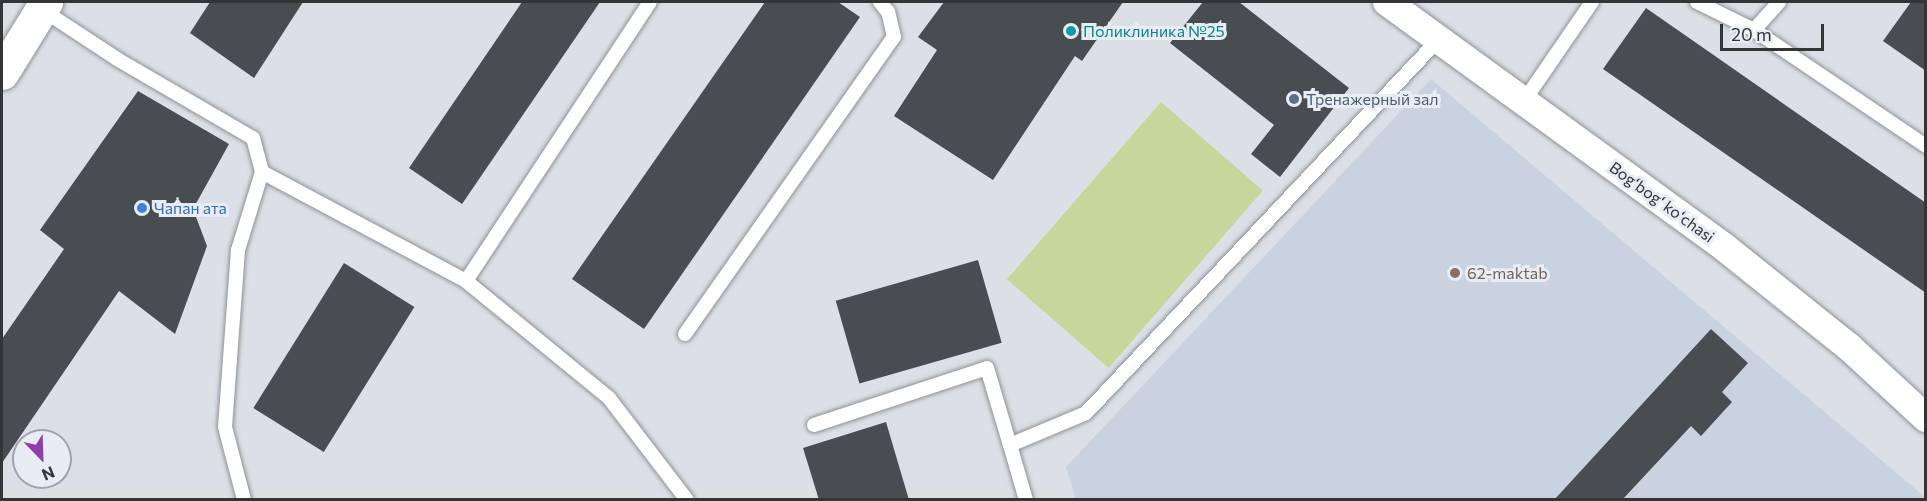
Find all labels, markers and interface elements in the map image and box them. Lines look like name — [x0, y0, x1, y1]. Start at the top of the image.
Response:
scale bar — [1723, 12, 1826, 50]
place label: Поликлиника №25 — [1083, 21, 1225, 41]
text: 20 m — [1731, 23, 1772, 45]
marker: Поликлиника №25 — [1064, 24, 1078, 38]
place label: Тренажерный зал — [1306, 89, 1438, 109]
marker: Тренажерный зал — [1287, 92, 1301, 106]
street label: Bogʻbogʻ koʻchasi — [1606, 157, 1718, 247]
place label: Чапан ата — [154, 198, 227, 218]
marker: Чапан ата — [135, 201, 149, 215]
place label: 62-maktab — [1467, 263, 1548, 283]
marker: 62-maktab — [1448, 266, 1462, 280]
north arrow — [12, 429, 72, 489]
text: N — [39, 463, 58, 485]

